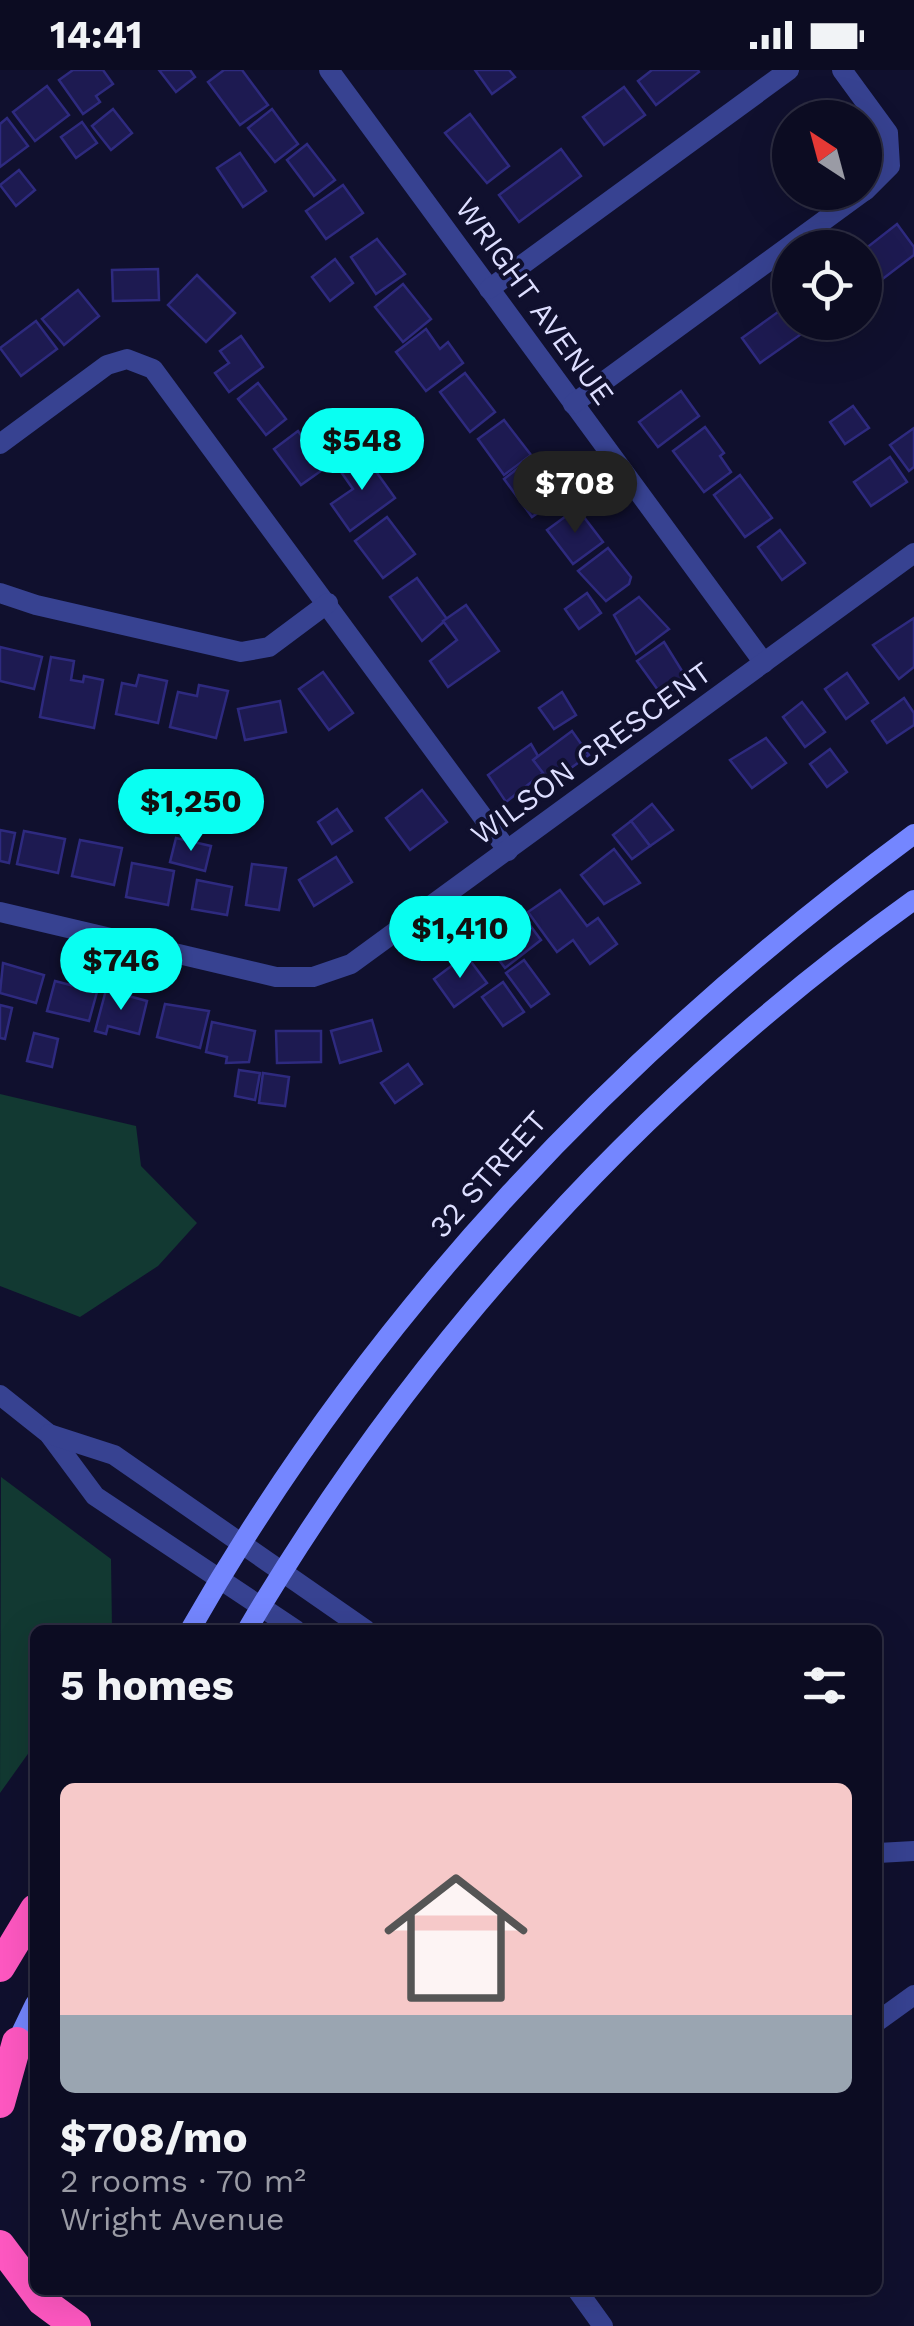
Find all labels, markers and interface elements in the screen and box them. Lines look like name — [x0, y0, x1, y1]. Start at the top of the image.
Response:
text: 14:41 — [50, 13, 142, 57]
north arrow — [772, 100, 882, 210]
map controls — [772, 100, 882, 340]
street label: WRIGHT AVENUE — [448, 191, 622, 411]
button: locate — [772, 230, 882, 340]
pin: $548 — [303, 408, 421, 493]
text: $548 — [322, 421, 402, 459]
pin: $708 — [516, 451, 634, 536]
text: $708 — [535, 464, 615, 502]
street label: WILSON CRESCENT — [464, 654, 718, 852]
pin: $1,250 — [110, 769, 272, 854]
text: $1,250 — [140, 782, 242, 820]
pin: $1,410 — [379, 896, 541, 981]
text: $1,410 — [411, 909, 509, 947]
pin: $746 — [62, 928, 180, 1013]
text: $746 — [82, 941, 160, 979]
street label: 32 STREET — [422, 1104, 554, 1244]
icon: filters — [797, 1658, 852, 1713]
text: 5 homes — [60, 1661, 234, 1710]
icon: home — [366, 1848, 546, 2028]
text: $708/mo — [60, 2113, 248, 2162]
text: 2 rooms · 70 m² — [60, 2162, 306, 2200]
text: Wright Avenue — [60, 2200, 284, 2238]

